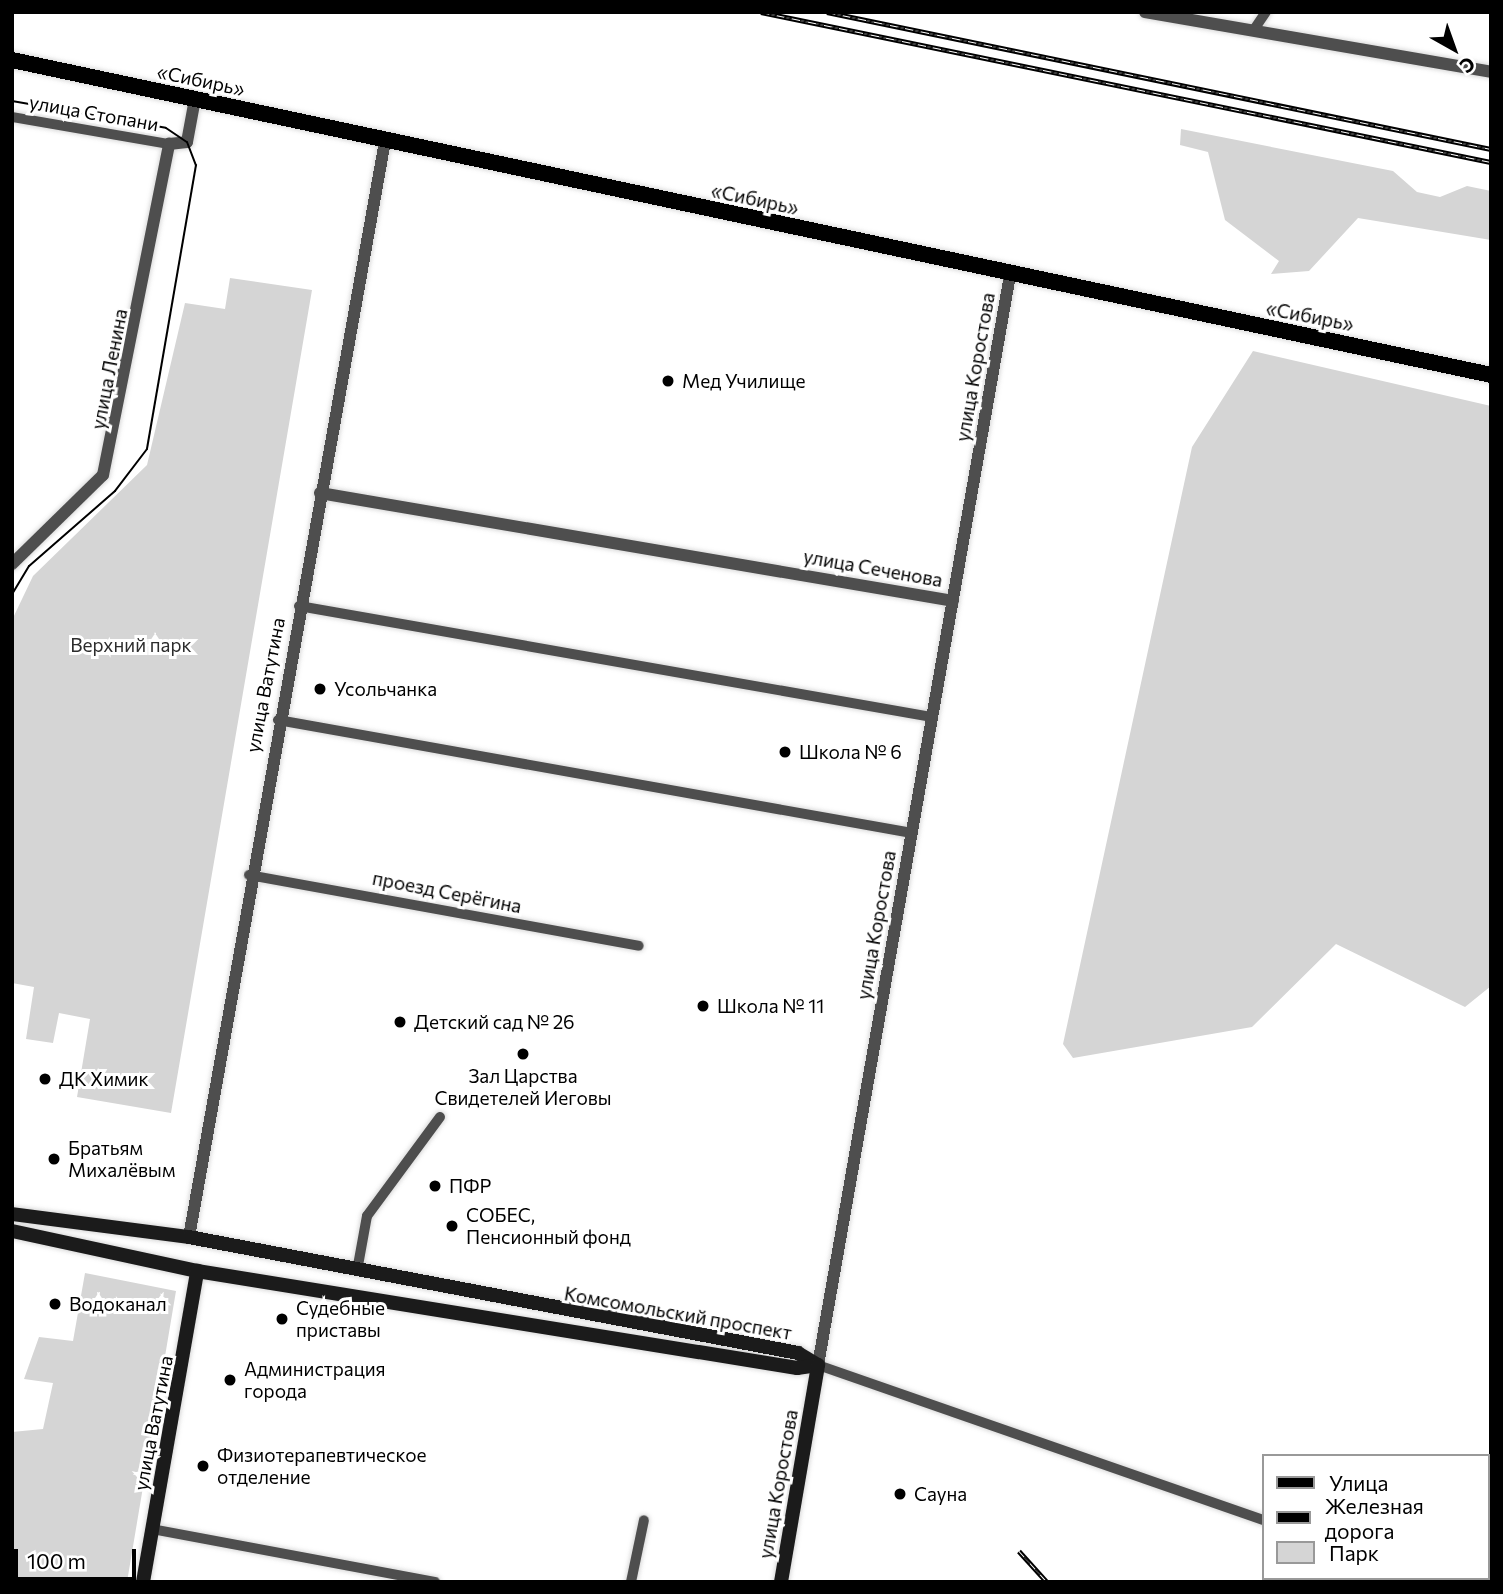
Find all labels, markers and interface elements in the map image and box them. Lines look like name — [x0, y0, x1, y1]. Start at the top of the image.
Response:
north arrow — [1419, 14, 1489, 84]
text: С — [1455, 52, 1480, 78]
street label: «Сибирь» — [155, 60, 247, 100]
street label: улица Стопани — [28, 90, 160, 136]
street label: «Сибирь» — [709, 179, 801, 219]
street label: улица Коростова — [951, 291, 999, 443]
street label: «Сибирь» — [1264, 296, 1356, 336]
street label: улица Ленина — [86, 307, 132, 431]
place label: Мед Училище — [682, 370, 806, 392]
marker: Мед Училище — [660, 373, 676, 389]
street label: улица Сеченова — [802, 545, 944, 591]
street label: улица Ватутина — [241, 616, 289, 754]
park label: Верхний парк — [70, 634, 192, 656]
place label: Усольчанка — [334, 678, 437, 700]
marker: Усольчанка — [312, 681, 328, 697]
place label: Школа № 6 — [799, 741, 902, 763]
marker: Школа № 6 — [777, 744, 793, 760]
street label: улица Коростова — [852, 849, 900, 1001]
street label: проезд Серёгина — [371, 866, 523, 918]
place label: Школа № 11 — [717, 995, 824, 1017]
marker: Школа № 11 — [695, 998, 711, 1014]
place label: Детский сад № 26 — [414, 1011, 575, 1033]
marker: Детский сад № 26 — [392, 1014, 408, 1030]
marker: Зал Царства Свидетелей Иеговы — [515, 1046, 531, 1062]
place label: Зал Царства Свидетелей Иеговы — [434, 1065, 612, 1109]
place label: ДК Химик — [59, 1068, 149, 1090]
marker: ДК Химик — [37, 1071, 53, 1087]
place label: Братьям Михалёвым — [68, 1137, 175, 1181]
marker: Братьям Михалёвым — [46, 1151, 62, 1167]
place label: ПФР — [449, 1175, 491, 1197]
marker: ПФР — [427, 1178, 443, 1194]
place label: СОБЕС, Пенсионный фонд — [466, 1204, 631, 1248]
marker: СОБЕС, Пенсионный фонд — [444, 1218, 460, 1234]
street label: Комсомольский проспект — [562, 1282, 794, 1344]
place label: Водоканал — [69, 1293, 167, 1315]
marker: Водоканал — [47, 1296, 63, 1312]
place label: Судебные приставы — [296, 1297, 385, 1341]
marker: Судебные приставы — [274, 1311, 290, 1327]
street label: улица Ватутина — [129, 1354, 177, 1492]
place label: Администрация города — [244, 1358, 386, 1402]
marker: Администрация города — [222, 1372, 238, 1388]
street label: улица Коростова — [754, 1408, 802, 1560]
place label: Физиотерапевтическое отделение — [217, 1444, 427, 1488]
legend — [1262, 1454, 1489, 1580]
marker: Физиотерапевтическое отделение — [195, 1458, 211, 1474]
text: Улица — [1329, 1470, 1388, 1495]
place label: Сауна — [914, 1483, 967, 1505]
marker: Сауна — [892, 1486, 908, 1502]
text: Железная дорога — [1325, 1493, 1424, 1543]
scale bar — [18, 1534, 140, 1578]
text: Парк — [1329, 1540, 1379, 1565]
text: 100 m — [27, 1548, 86, 1573]

